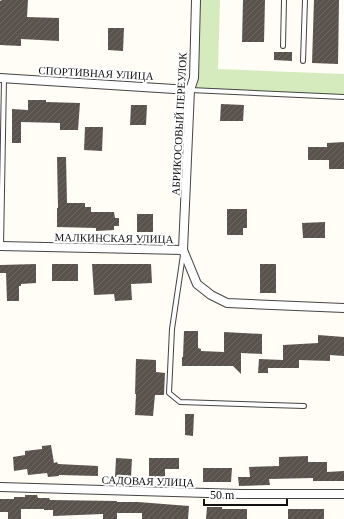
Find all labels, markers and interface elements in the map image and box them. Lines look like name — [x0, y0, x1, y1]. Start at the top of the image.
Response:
street label: АБРИКОСОВЫЙ ПЕРЕУЛОК — [169, 52, 189, 196]
street label: СПОРТИВНАЯ УЛИЦА — [38, 64, 154, 82]
street label: МАЛКИНСКАЯ УЛИЦА — [54, 231, 174, 245]
street label: САДОВАЯ УЛИЦА — [101, 473, 195, 489]
scale bar — [204, 481, 287, 507]
text: 50 m — [210, 488, 235, 502]

